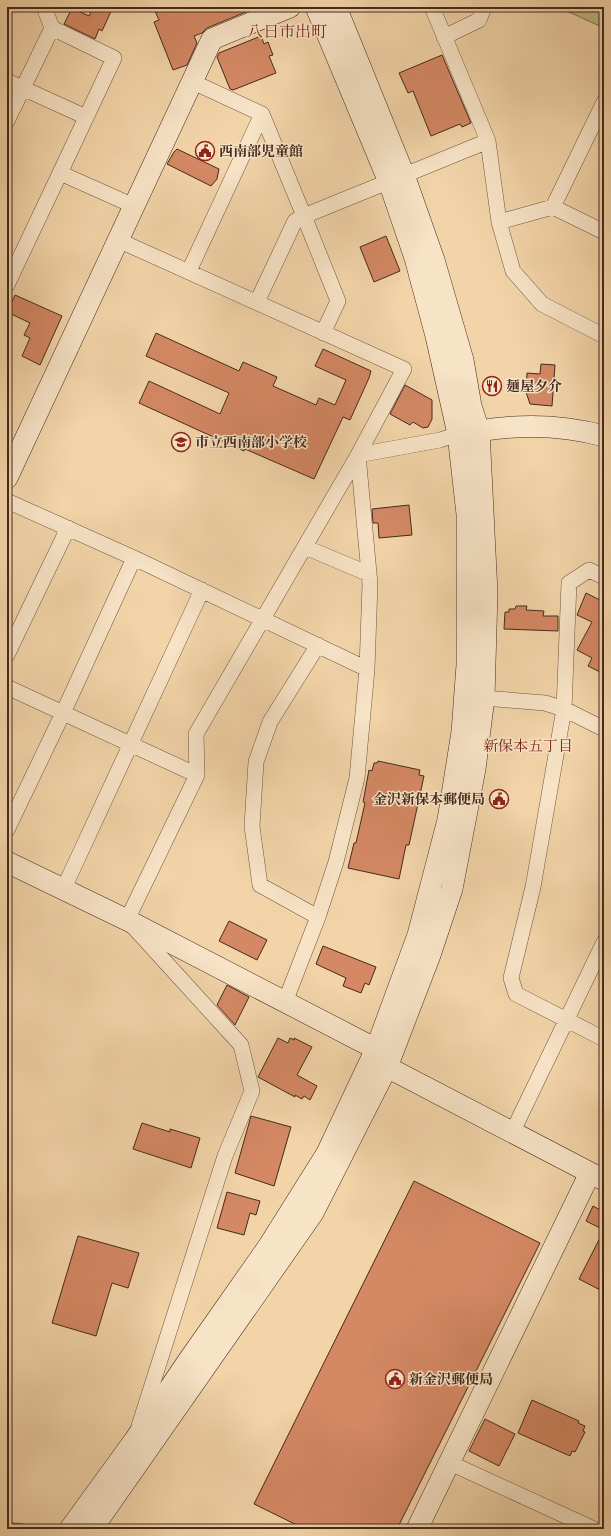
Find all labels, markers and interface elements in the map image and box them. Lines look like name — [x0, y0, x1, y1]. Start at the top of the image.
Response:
district label: 八日市出町 — [247, 22, 327, 42]
public building icon: 西南部児童館 — [194, 140, 216, 162]
place label: 西南部児童館 — [219, 143, 303, 160]
restaurant icon: 麺屋夕介 — [481, 375, 503, 397]
place label: 麺屋夕介 — [506, 378, 562, 395]
school or university icon: 市立西南部小学校 — [170, 431, 192, 453]
place label: 市立西南部小学校 — [195, 434, 307, 451]
district label: 新保本五丁目 — [483, 737, 573, 756]
public building icon: 金沢新保本郵便局 — [488, 788, 510, 810]
place label: 金沢新保本郵便局 — [373, 791, 485, 808]
public building icon: 新金沢郵便局 — [384, 1368, 406, 1390]
place label: 新金沢郵便局 — [409, 1371, 493, 1388]

